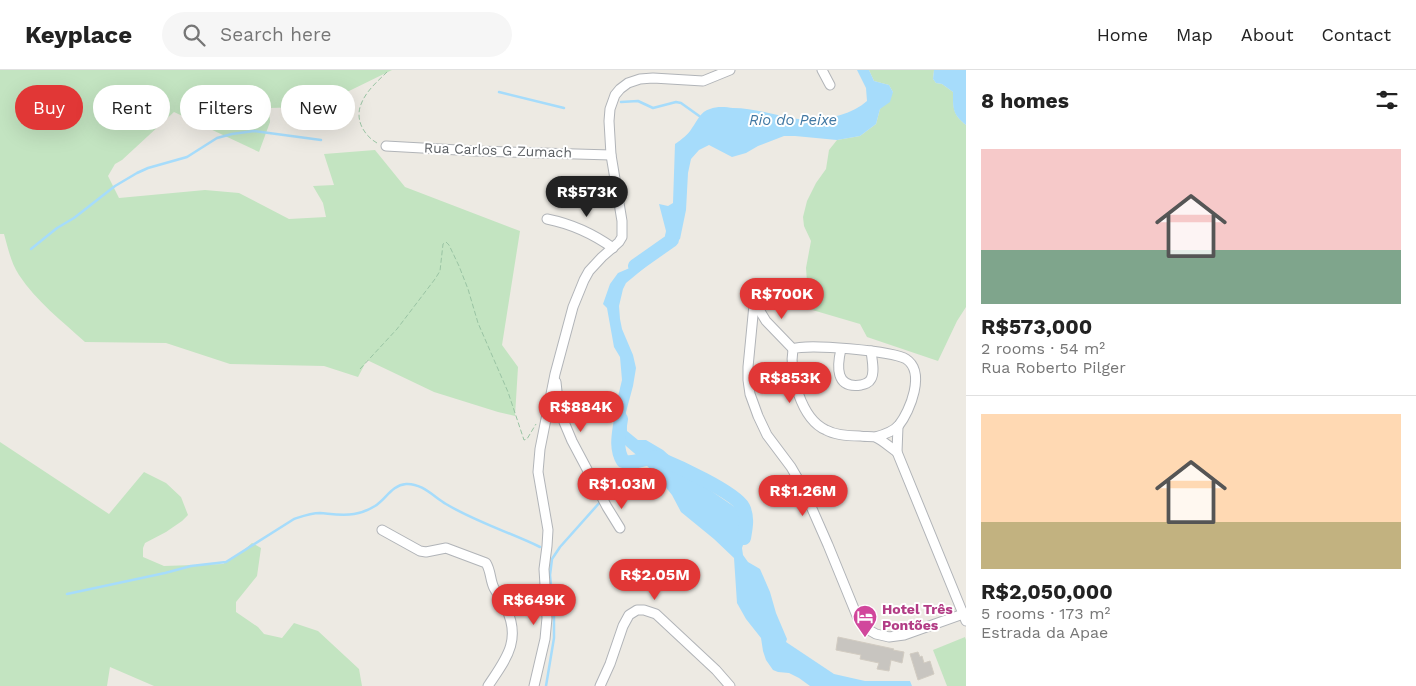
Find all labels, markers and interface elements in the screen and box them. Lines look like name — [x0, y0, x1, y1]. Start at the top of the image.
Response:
search box — [162, 12, 512, 57]
text: Keyplace — [25, 21, 132, 49]
icon: search — [180, 21, 208, 49]
text: Search here — [220, 23, 331, 46]
text: Home — [1097, 24, 1148, 45]
text: Map — [1176, 24, 1213, 45]
text: About — [1241, 24, 1293, 45]
text: Contact — [1321, 24, 1391, 45]
chip: Buy — [15, 85, 83, 130]
chip: Rent — [93, 85, 170, 130]
chip: Filters — [180, 85, 271, 130]
chip: New — [281, 85, 355, 130]
icon: filters — [1373, 86, 1401, 114]
text: 8 homes — [981, 88, 1069, 113]
water label: Rio do Peixe — [749, 111, 837, 129]
street label: Rua Carlos G Zumach — [424, 139, 572, 161]
pin: R$573K — [546, 176, 628, 218]
icon: home — [1146, 181, 1236, 271]
text: R$573K — [557, 182, 617, 201]
pin: R$700K — [741, 278, 823, 320]
text: R$700K — [751, 284, 813, 303]
text: R$573,000 — [981, 314, 1092, 339]
text: 2 rooms · 54 m² — [981, 339, 1105, 358]
text: Rua Roberto Pilger — [981, 358, 1126, 377]
pin: R$853K — [749, 362, 831, 404]
text: R$853K — [759, 368, 821, 387]
pin: R$884K — [540, 390, 622, 433]
text: R$884K — [550, 397, 612, 416]
icon: home — [1146, 447, 1236, 537]
pin: R$1.03M — [576, 468, 668, 510]
text: R$1.03M — [589, 474, 655, 493]
pin: R$1.26M — [757, 474, 849, 517]
text: R$1.26M — [770, 481, 836, 500]
pin: R$2.05M — [609, 558, 701, 601]
text: R$2.05M — [620, 565, 690, 584]
text: R$2,050,000 — [981, 579, 1113, 604]
pin: R$649K — [493, 584, 575, 626]
text: R$649K — [503, 590, 565, 609]
place label: Hotel Três Pontões — [882, 601, 953, 633]
hotel icon: Hotel Três Pontões — [852, 604, 878, 638]
text: 5 rooms · 173 m² — [981, 604, 1110, 623]
text: Estrada da Apae — [981, 623, 1108, 642]

